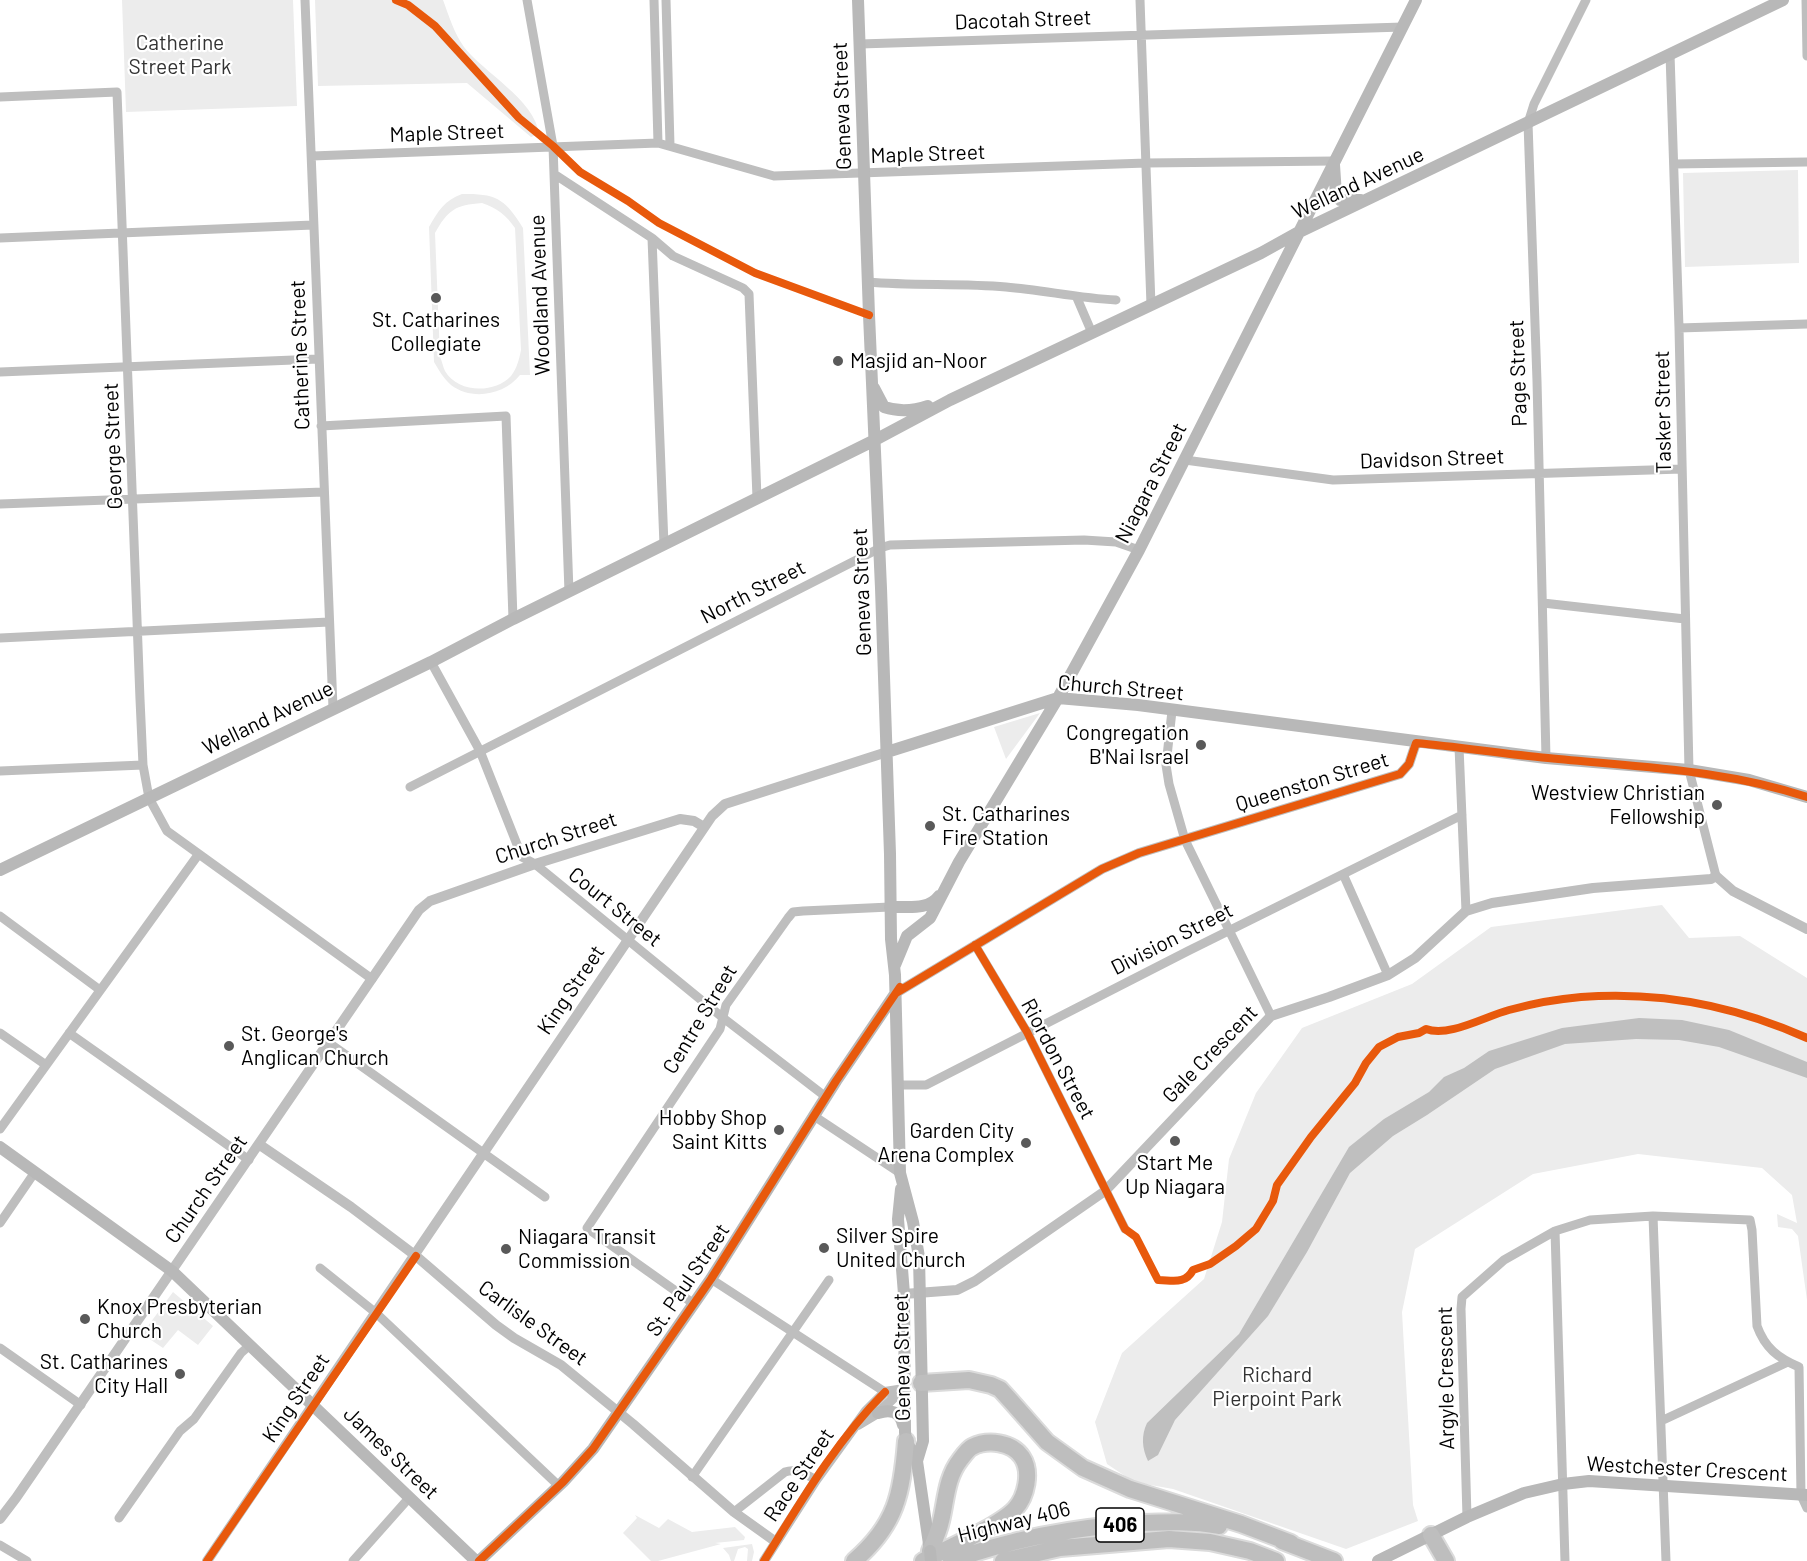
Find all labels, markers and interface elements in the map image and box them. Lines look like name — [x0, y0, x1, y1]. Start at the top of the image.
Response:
street label: Dacotah Street — [954, 5, 1092, 35]
park label: Catherine Street Park — [129, 30, 231, 80]
street label: Geneva Street — [827, 42, 857, 170]
street label: Maple Street — [389, 118, 505, 148]
street label: Maple Street — [870, 139, 986, 169]
street label: Welland Avenue — [1288, 141, 1428, 225]
street label: Woodland Avenue — [525, 214, 555, 376]
street label: Catherine Street — [285, 280, 315, 430]
marker: St. Catharines Collegiate — [429, 291, 443, 305]
place label: St. Catharines Collegiate — [372, 307, 500, 357]
street label: Page Street — [1504, 319, 1532, 427]
place label: Masjid an-Noor — [850, 348, 987, 374]
street label: Tasker Street — [1649, 350, 1677, 474]
marker: Masjid an-Noor — [831, 354, 845, 368]
street label: George Street — [98, 382, 128, 510]
street label: Niagara Street — [1110, 418, 1192, 548]
street label: Davidson Street — [1359, 444, 1505, 474]
street label: Geneva Street — [847, 528, 877, 656]
street label: North Street — [696, 555, 810, 629]
street label: Church Street — [1057, 670, 1185, 706]
street label: Welland Avenue — [198, 675, 338, 761]
place label: Congregation B'Nai Israel — [1066, 720, 1189, 770]
marker: Congregation B'Nai Israel — [1194, 738, 1208, 752]
street label: Queenston Street — [1232, 747, 1392, 817]
place label: Westview Christian Fellowship — [1531, 780, 1705, 830]
marker: Westview Christian Fellowship — [1710, 798, 1724, 812]
place label: St. Catharines Fire Station — [942, 801, 1070, 851]
street label: Church Street — [492, 806, 620, 870]
marker: St. Catharines Fire Station — [923, 819, 937, 833]
street label: Court Street — [563, 862, 667, 952]
street label: Division Street — [1107, 897, 1237, 981]
street label: King Street — [532, 941, 610, 1039]
street label: Centre Street — [657, 960, 743, 1078]
street label: Riordon Street — [1016, 994, 1100, 1124]
street label: Gale Crescent — [1157, 1000, 1263, 1108]
place label: St. George's Anglican Church — [241, 1021, 389, 1071]
marker: St. George's Anglican Church — [222, 1039, 236, 1053]
place label: Hobby Shop Saint Kitts — [659, 1105, 767, 1155]
place label: Garden City Arena Complex — [877, 1118, 1014, 1168]
marker: Hobby Shop Saint Kitts — [772, 1123, 786, 1137]
street label: Church Street — [159, 1130, 253, 1248]
marker: Start Me Up Niagara — [1168, 1134, 1182, 1148]
marker: Garden City Arena Complex — [1019, 1136, 1033, 1150]
place label: Start Me Up Niagara — [1125, 1150, 1225, 1200]
street label: St. Paul Street — [641, 1219, 735, 1341]
place label: Silver Spire United Church — [836, 1223, 966, 1273]
place label: Niagara Transit Commission — [518, 1224, 656, 1274]
marker: Silver Spire United Church — [817, 1241, 831, 1255]
marker: Niagara Transit Commission — [499, 1242, 513, 1256]
street label: Carlisle Street — [473, 1275, 593, 1371]
street label: Geneva Street — [888, 1293, 916, 1421]
place label: Knox Presbyterian Church — [97, 1294, 262, 1344]
street label: Argyle Crescent — [1432, 1306, 1460, 1450]
marker: Knox Presbyterian Church — [78, 1312, 92, 1326]
place label: St. Catharines City Hall — [40, 1349, 168, 1399]
street label: King Street — [257, 1349, 335, 1447]
park label: Richard Pierpoint Park — [1212, 1362, 1342, 1412]
marker: St. Catharines City Hall — [173, 1367, 187, 1381]
street label: James Street — [338, 1401, 444, 1505]
street label: Race Street — [759, 1424, 839, 1526]
street label: Westchester Crescent — [1586, 1451, 1788, 1487]
street label: Highway 406 — [955, 1496, 1073, 1548]
road number: 406 — [1096, 1508, 1144, 1542]

